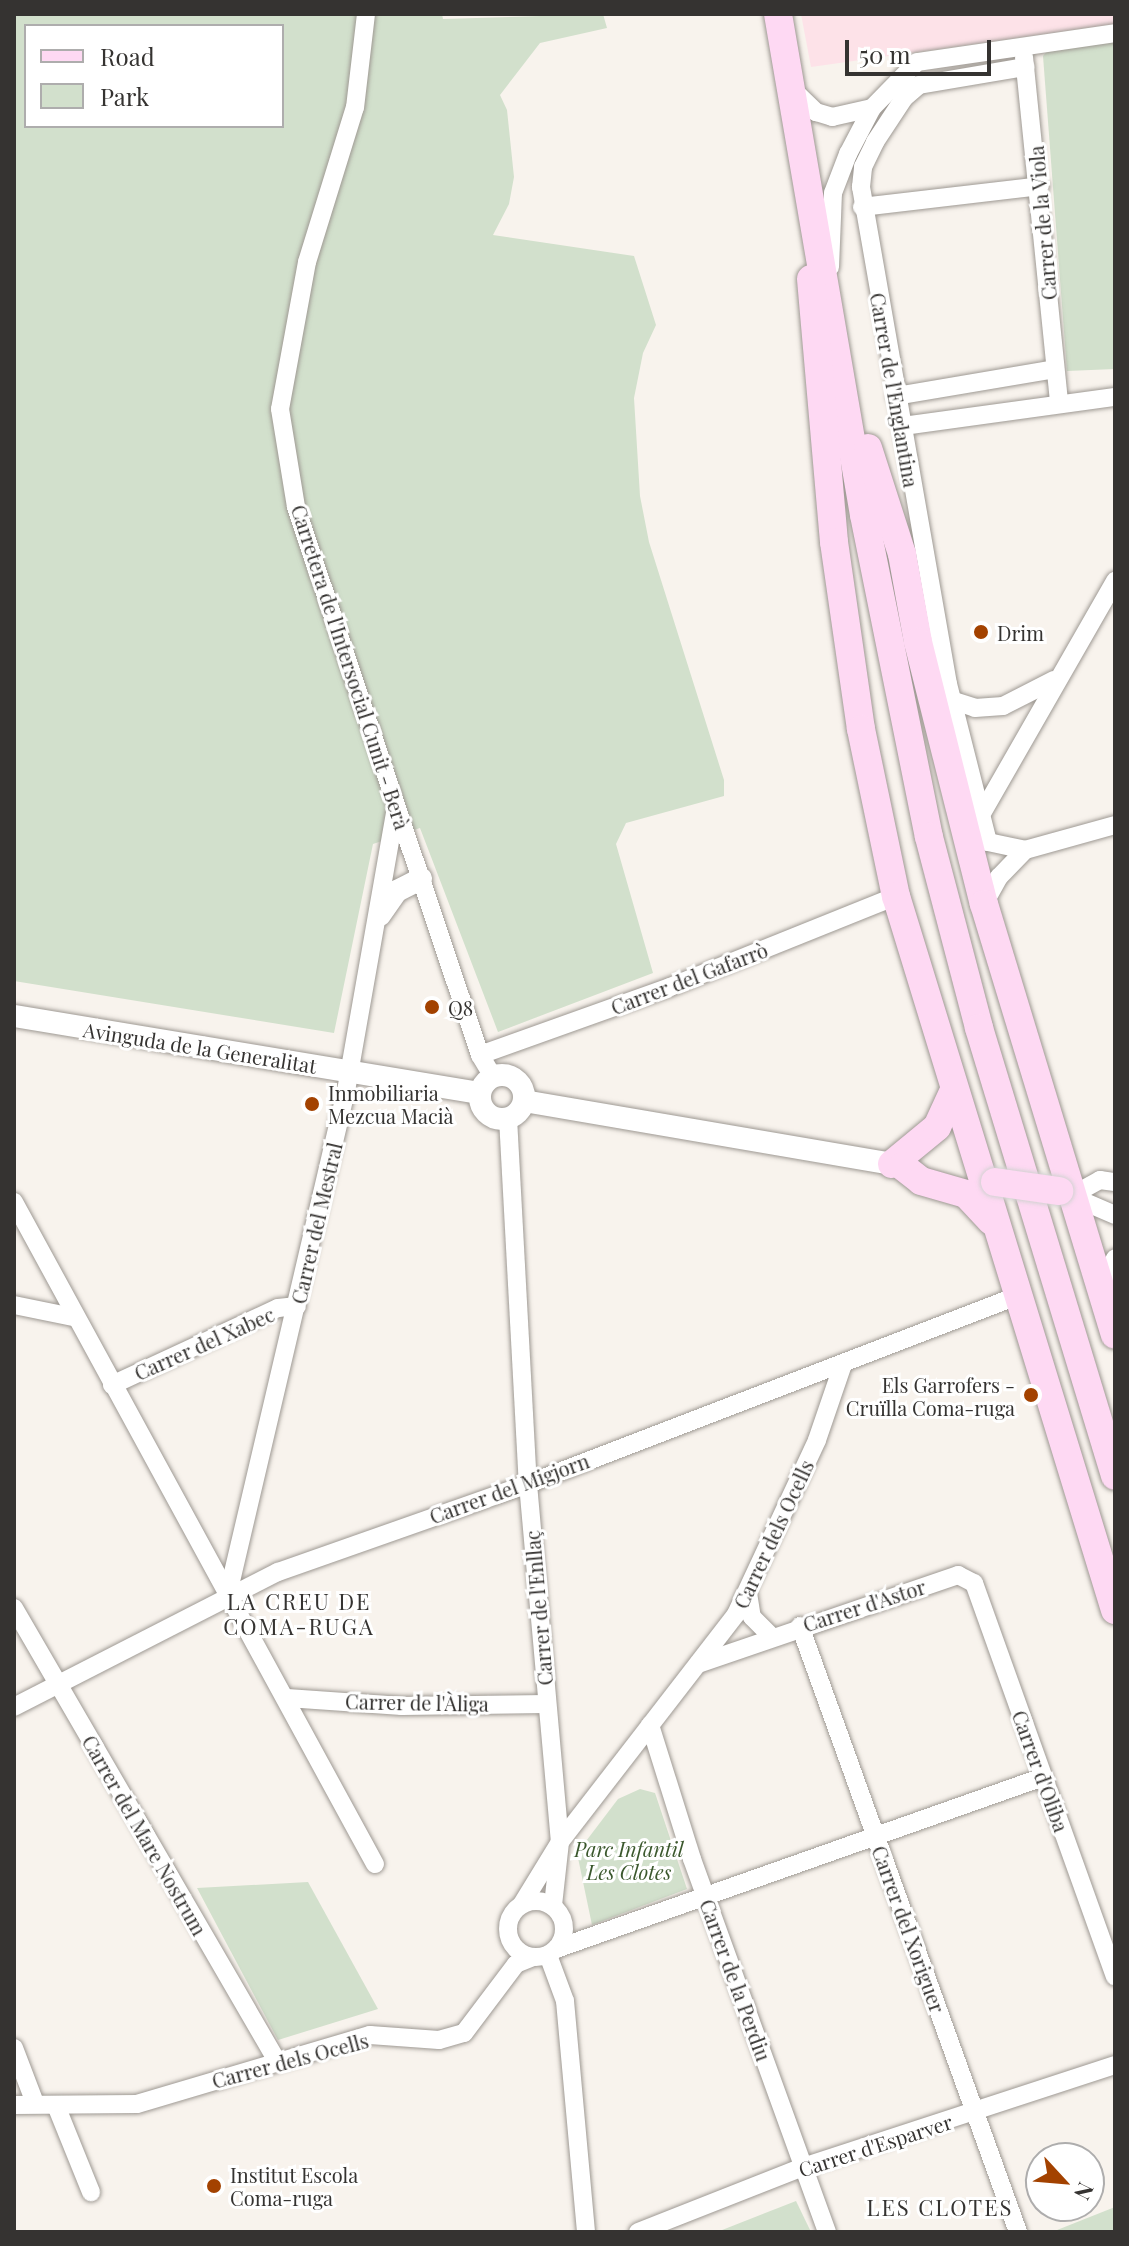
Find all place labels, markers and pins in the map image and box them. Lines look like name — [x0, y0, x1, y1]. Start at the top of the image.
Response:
place label: Drim — [997, 620, 1044, 644]
marker: Drim — [972, 623, 990, 641]
place label: Q8 — [448, 995, 473, 1019]
marker: Q8 — [423, 998, 441, 1016]
place label: Inmobiliaria Mezcua Macià — [328, 1080, 454, 1127]
marker: Inmobiliaria Mezcua Macià — [303, 1095, 321, 1113]
place label: Els Garrofers - Cruïlla Coma-ruga — [845, 1372, 1015, 1419]
marker: Els Garrofers - Cruïlla Coma-ruga — [1022, 1386, 1040, 1404]
place label: Institut Escola Coma-ruga — [230, 2162, 359, 2209]
marker: Institut Escola Coma-ruga — [205, 2177, 223, 2195]

